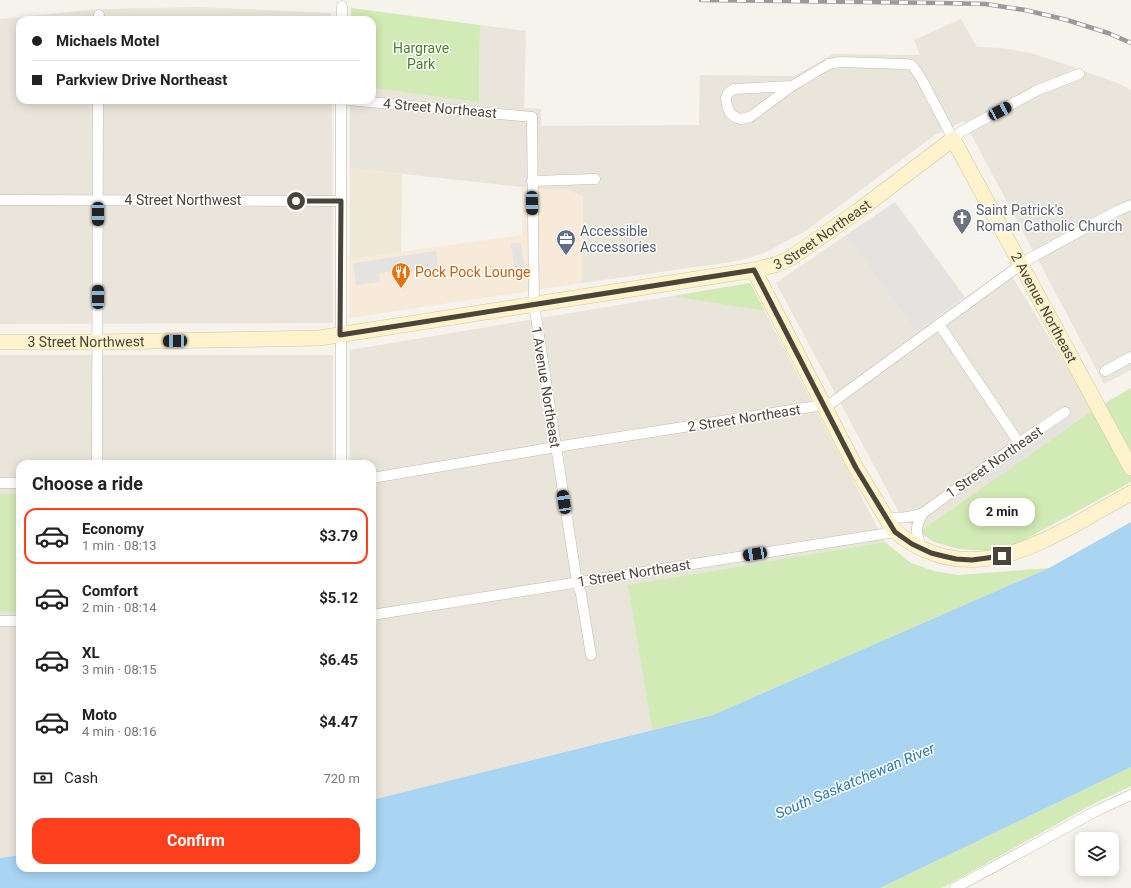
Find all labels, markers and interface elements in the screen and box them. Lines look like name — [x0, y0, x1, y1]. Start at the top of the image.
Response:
text: Michaels Motel — [56, 32, 160, 50]
park label: Hargrave Park — [393, 40, 449, 72]
text: Parkview Drive Northeast — [56, 71, 227, 89]
street label: 4 Street Northeast — [383, 95, 498, 121]
car — [987, 100, 1013, 122]
car — [526, 191, 538, 215]
street label: 4 Street Northwest — [125, 192, 242, 208]
route start — [287, 192, 305, 210]
street label: 3 Street Northeast — [771, 196, 874, 273]
car — [92, 202, 104, 226]
place label: Saint Patrick's Roman Catholic Church — [976, 202, 1123, 234]
church icon: Saint Patrick's Roman Catholic Church — [951, 207, 973, 235]
place label: Accessible Accessories — [580, 223, 656, 255]
office icon: Accessible Accessories — [555, 228, 577, 256]
street label: 2 Avenue Northeast — [1008, 250, 1081, 366]
restaurant icon: Pock Pock Lounge — [390, 261, 412, 289]
place label: Pock Pock Lounge — [415, 264, 531, 280]
car — [92, 285, 104, 309]
street label: 1 Avenue Northeast — [528, 325, 564, 449]
street label: 3 Street Northwest — [27, 333, 145, 350]
car — [163, 335, 187, 347]
street label: 2 Street Northeast — [686, 401, 802, 435]
street label: 1 Street Northeast — [943, 423, 1046, 501]
text: Choose a ride — [32, 473, 143, 494]
car — [556, 489, 572, 515]
callout: 2 min — [969, 498, 1035, 526]
text: 2 min — [986, 504, 1018, 519]
icon: car — [34, 518, 70, 554]
text: Economy — [82, 520, 144, 538]
text: $3.79 — [319, 527, 358, 545]
text: 1 min · 08:13 — [82, 538, 157, 553]
car — [742, 546, 768, 562]
route end — [993, 547, 1011, 565]
street label: 1 Street Northeast — [576, 556, 692, 590]
icon: car — [34, 580, 70, 616]
text: Comfort — [82, 582, 138, 600]
text: $5.12 — [319, 589, 358, 607]
text: 2 min · 08:14 — [82, 600, 157, 615]
icon: car — [34, 642, 70, 678]
text: XL — [82, 644, 100, 662]
text: $6.45 — [319, 651, 358, 669]
text: 3 min · 08:15 — [82, 662, 157, 677]
icon: car — [34, 704, 70, 740]
text: Moto — [82, 706, 117, 724]
text: $4.47 — [319, 713, 358, 731]
text: 4 min · 08:16 — [82, 724, 157, 739]
water label: South Saskatchewan River — [773, 739, 938, 823]
icon: cash — [32, 767, 54, 789]
text: Cash — [64, 769, 98, 787]
text: 720 m — [323, 771, 360, 786]
button: Confirm — [32, 818, 360, 864]
map controls — [1075, 832, 1119, 876]
button: layers — [1075, 832, 1119, 876]

